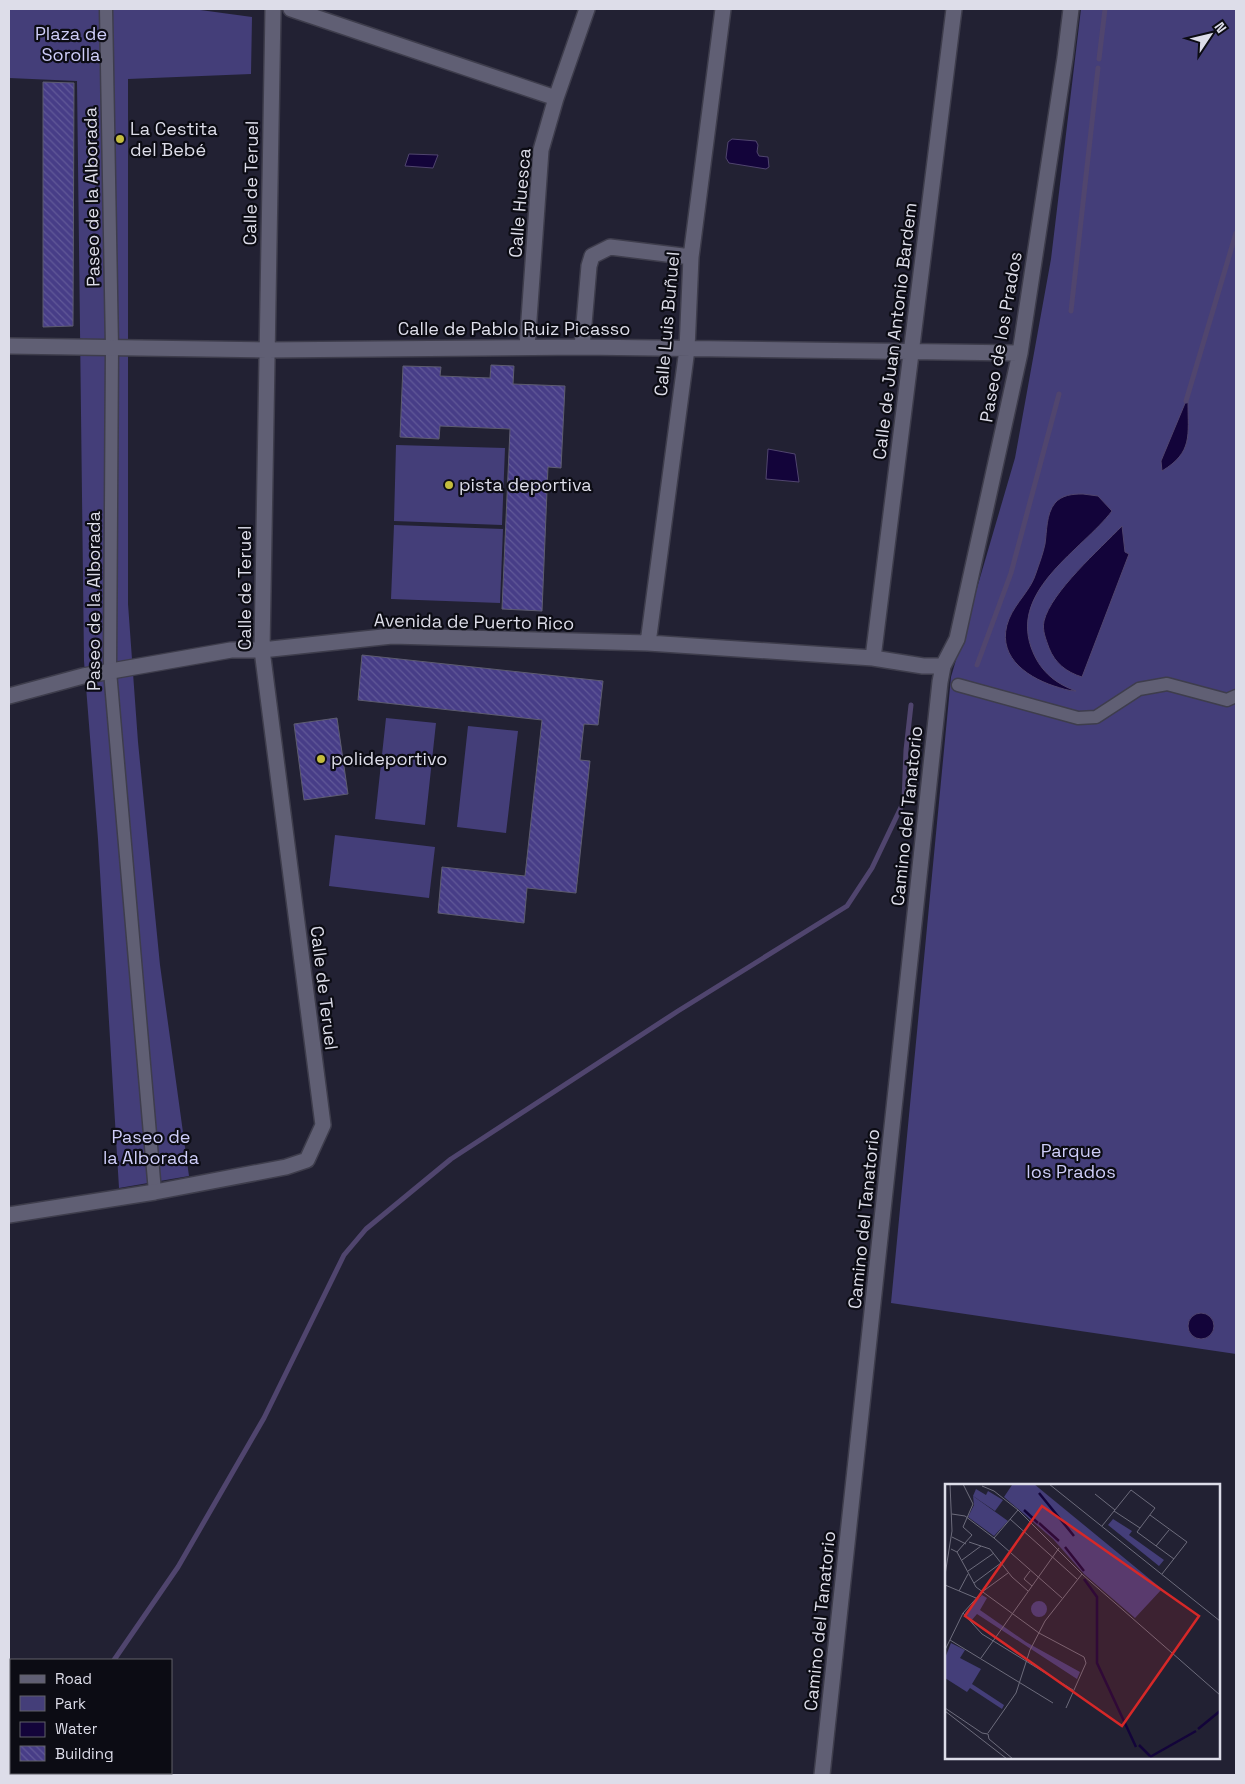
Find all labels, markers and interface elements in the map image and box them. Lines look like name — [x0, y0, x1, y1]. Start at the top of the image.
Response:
north arrow — [1185, 10, 1235, 60]
text: N — [1211, 19, 1231, 37]
park label: Plaza de Sorolla — [35, 22, 107, 66]
street label: Paseo de la Alborada — [78, 107, 105, 287]
place label: La Cestita del Bebé — [130, 117, 218, 161]
street label: Calle de Teruel — [238, 120, 263, 246]
marker: La Cestita del Bebé — [114, 133, 126, 145]
street label: Calle Huesca — [503, 147, 536, 259]
street label: Calle de Juan Antonio Bardem — [867, 201, 922, 461]
street label: Paseo de los Prados — [974, 250, 1027, 424]
street label: Calle Luis Buñuel — [649, 251, 684, 397]
street label: Calle de Pablo Ruiz Picasso — [398, 317, 630, 340]
place label: pista deportiva — [459, 473, 592, 496]
marker: pista deportiva — [443, 479, 455, 491]
street label: Paseo de la Alborada — [82, 511, 105, 691]
street label: Calle de Teruel — [233, 526, 256, 650]
street label: Avenida de Puerto Rico — [374, 608, 574, 635]
street label: Camino del Tanatorio — [886, 725, 927, 907]
place label: polideportivo — [331, 747, 447, 770]
marker: polideportivo — [315, 753, 327, 765]
street label: Calle de Teruel — [305, 925, 344, 1051]
park label: Paseo de la Alborada — [103, 1125, 199, 1169]
street label: Camino del Tanatorio — [843, 1128, 884, 1310]
park label: Parque los Prados — [1026, 1139, 1116, 1183]
inset map — [945, 1484, 1220, 1759]
street label: Camino del Tanatorio — [799, 1530, 840, 1712]
legend — [10, 1659, 172, 1774]
text: Road — [55, 1669, 92, 1688]
text: Park — [55, 1694, 86, 1713]
text: Water — [55, 1719, 98, 1738]
text: Building — [55, 1744, 114, 1763]

